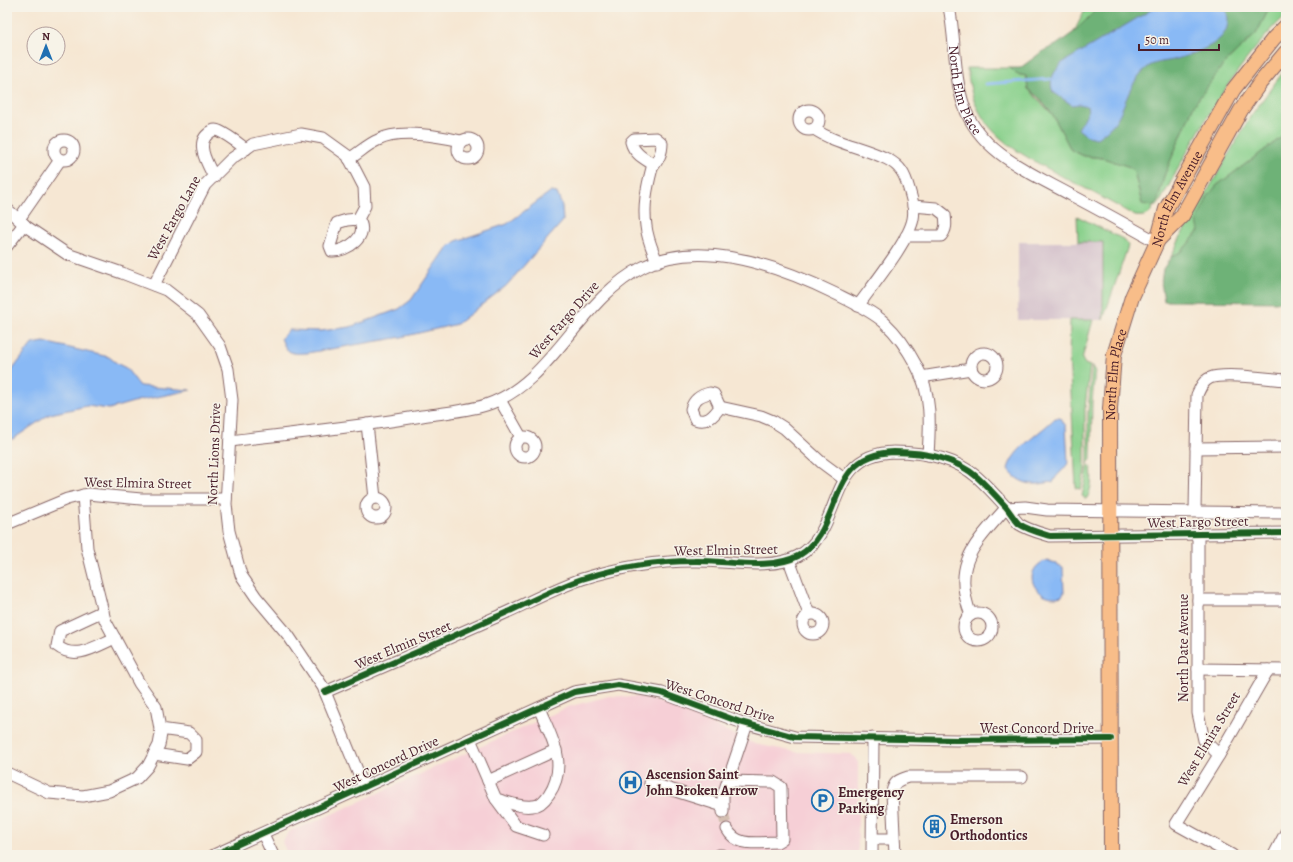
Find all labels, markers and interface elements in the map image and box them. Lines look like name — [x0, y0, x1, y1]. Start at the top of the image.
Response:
north arrow — [26, 26, 66, 66]
scale bar — [1139, 26, 1219, 52]
text: N — [42, 29, 50, 44]
text: 50 m — [1145, 32, 1169, 48]
street label: North Elm Place — [945, 44, 987, 139]
street label: North Elm Avenue — [1147, 147, 1207, 249]
street label: West Fargo Lane — [142, 172, 205, 265]
street label: West Fargo Drive — [524, 277, 603, 364]
street label: North Elm Place — [1100, 326, 1131, 420]
street label: North Lions Drive — [203, 402, 225, 506]
street label: West Elmira Street — [83, 473, 192, 493]
street label: West Fargo Street — [1146, 512, 1249, 532]
street label: West Elmin Street — [673, 540, 778, 560]
street label: North Date Avenue — [1174, 594, 1193, 702]
street label: West Elmin Street — [351, 616, 455, 674]
street label: West Concord Drive — [662, 674, 777, 728]
street label: West Elmira Street — [1173, 688, 1245, 791]
street label: West Concord Drive — [979, 719, 1094, 738]
street label: West Concord Drive — [329, 731, 442, 797]
place label: Ascension Saint John Broken Arrow — [645, 765, 759, 800]
hospital icon: Ascension Saint John Broken Arrow — [617, 769, 643, 795]
place label: Emergency Parking — [838, 783, 904, 818]
parking icon: Emergency Parking — [809, 787, 835, 813]
place label: Emerson Orthodontics — [950, 810, 1028, 845]
building icon: Emerson Orthodontics — [922, 814, 948, 840]

